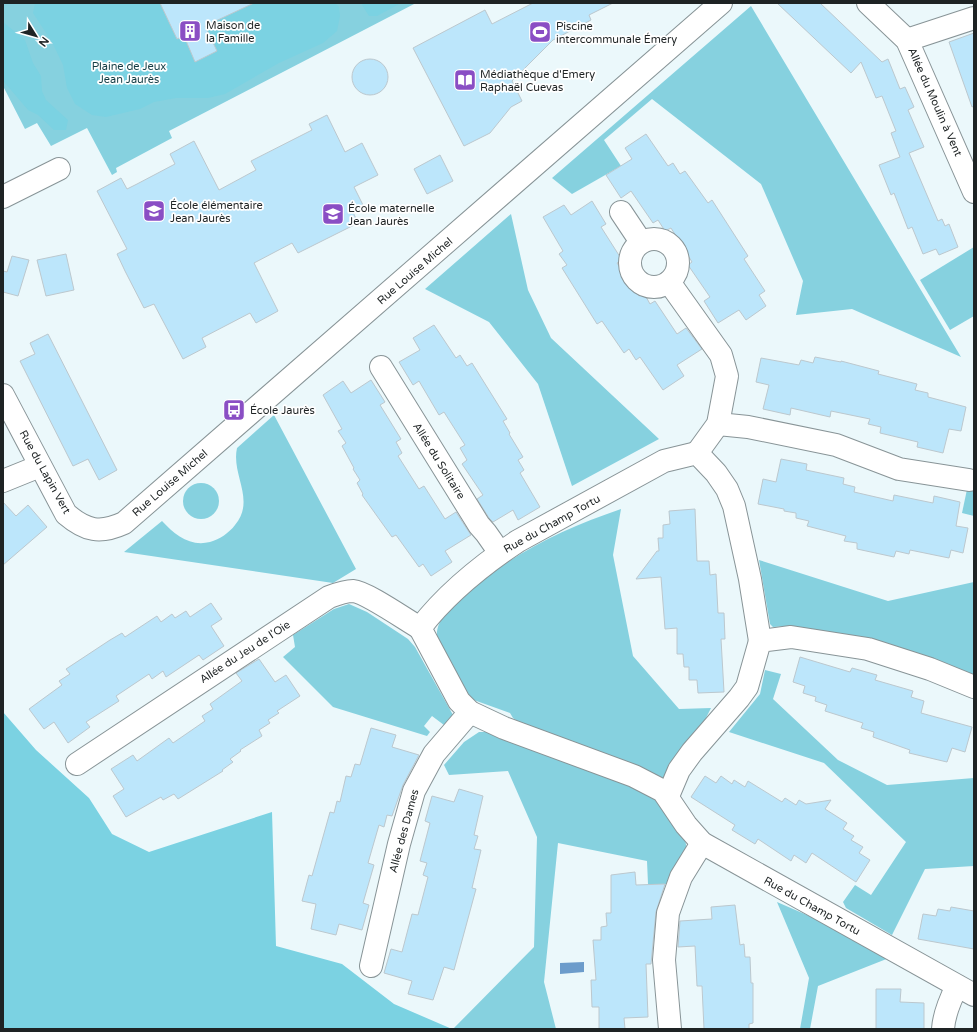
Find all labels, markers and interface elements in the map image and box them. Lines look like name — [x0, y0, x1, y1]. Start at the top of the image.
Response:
north arrow — [16, 16, 56, 56]
building icon: Maison de la Famille — [177, 18, 203, 44]
place label: Maison de la Famille — [206, 19, 260, 45]
sports icon: Piscine intercommunale Émery — [527, 19, 553, 45]
place label: Piscine intercommunale Émery — [556, 20, 677, 46]
text: N — [36, 34, 51, 49]
street label: Allée du Moulin à Vent — [905, 46, 965, 158]
park label: Plaine de Jeux Jean Jaurès — [92, 60, 166, 86]
library icon: Médiathèque d'Emery Raphaël Cuevas — [452, 67, 478, 93]
place label: Médiathèque d'Emery Raphaël Cuevas — [480, 68, 595, 94]
school or university icon: École élémentaire Jean Jaurès — [141, 198, 167, 224]
place label: École élémentaire Jean Jaurès — [170, 198, 263, 225]
school or university icon: École maternelle Jean Jaurès — [320, 201, 346, 227]
place label: École maternelle Jean Jaurès — [348, 201, 435, 228]
street label: Rue Louise Michel — [375, 235, 455, 307]
bus stop icon: École Jaurès — [221, 397, 247, 423]
place label: École Jaurès — [250, 403, 315, 417]
street label: Allée du Solitaire — [410, 420, 468, 502]
street label: Rue du Lapin Vert — [17, 428, 73, 516]
street label: Rue Louise Michel — [130, 447, 210, 519]
street label: Rue du Champ Tortu — [501, 492, 603, 556]
street label: Allée du Jeu de l'Oie — [197, 618, 293, 686]
street label: Allée des Dames — [387, 788, 421, 874]
street label: Rue du Champ Tortu — [761, 874, 863, 938]

